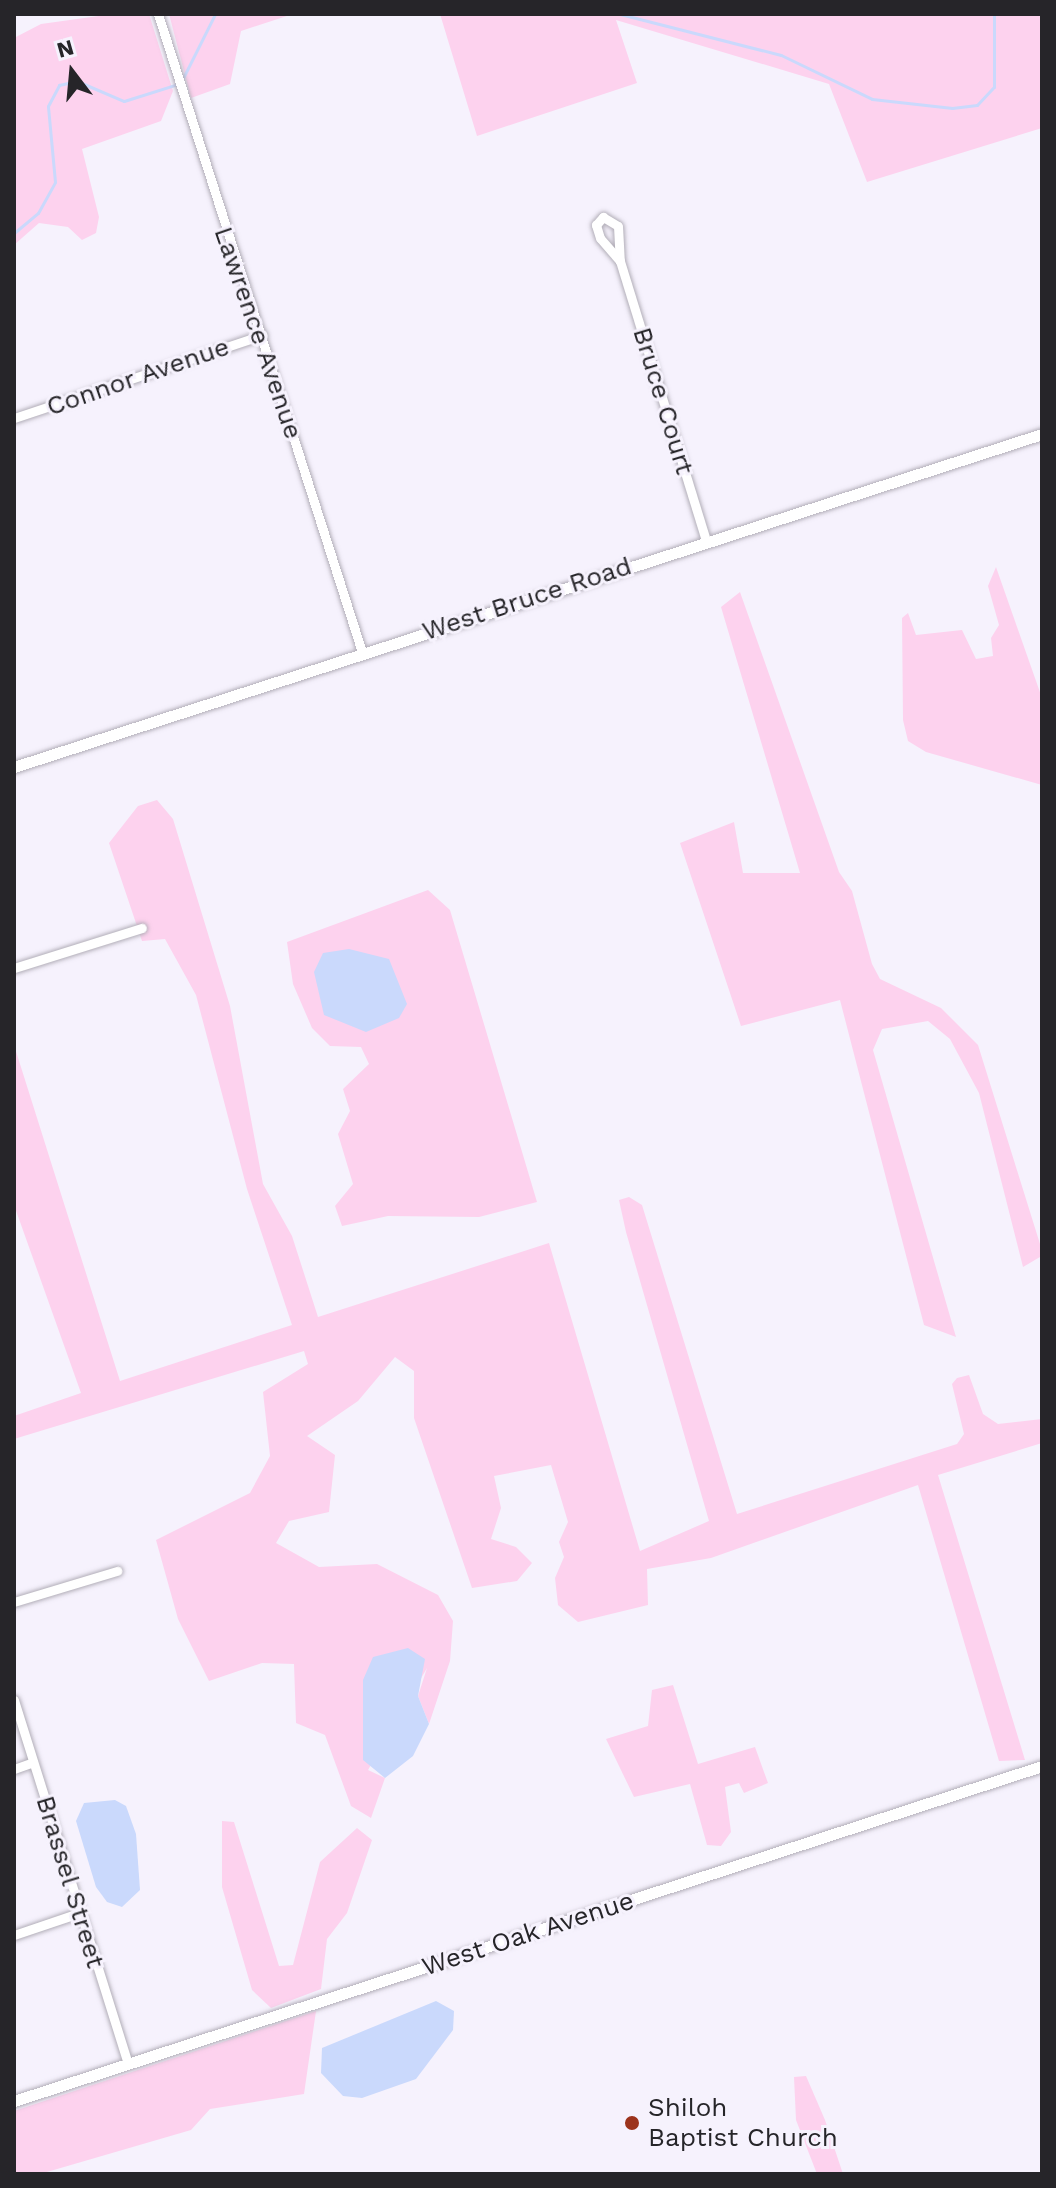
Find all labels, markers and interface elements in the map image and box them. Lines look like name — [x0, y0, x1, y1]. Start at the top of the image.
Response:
north arrow — [32, 32, 112, 112]
text: N — [54, 34, 77, 63]
street label: Lawrence Avenue — [207, 222, 309, 444]
street label: Bruce Court — [626, 324, 700, 478]
street label: Connor Avenue — [42, 331, 234, 423]
street label: West Bruce Road — [418, 550, 636, 648]
street label: Brassel Street — [29, 1792, 111, 1972]
street label: West Oak Avenue — [417, 1885, 639, 1983]
place label: Shiloh Baptist Church — [648, 2092, 838, 2154]
marker: Shiloh Baptist Church — [623, 2114, 641, 2132]

